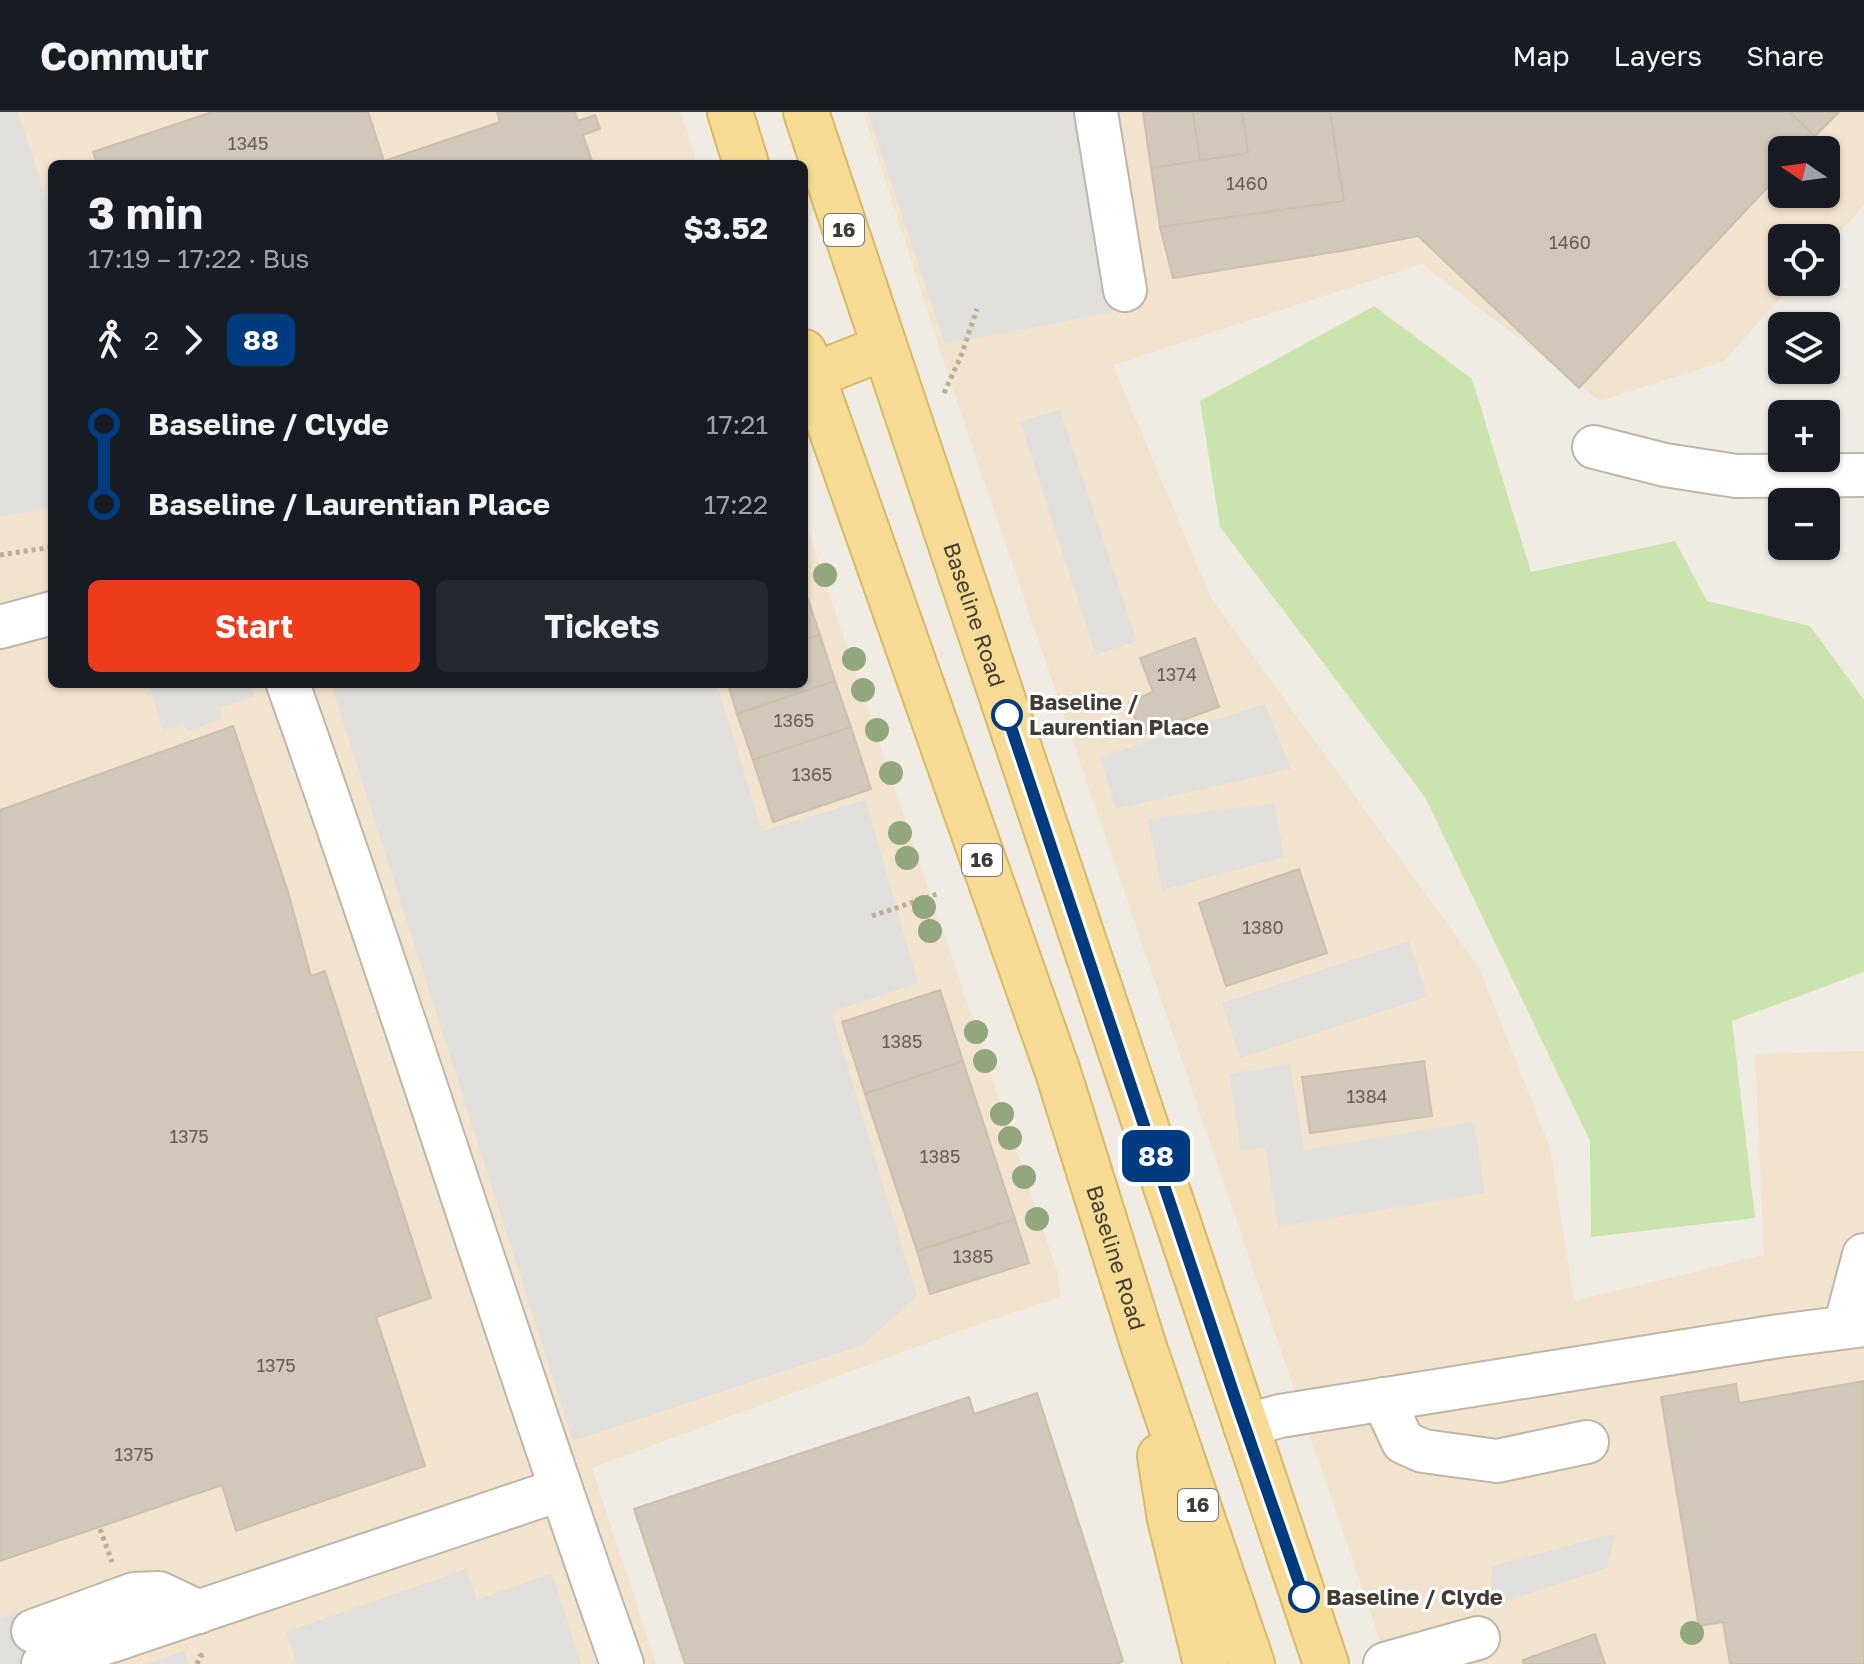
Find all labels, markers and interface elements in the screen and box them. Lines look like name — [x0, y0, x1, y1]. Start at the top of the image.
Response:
text: Commutr — [40, 33, 209, 78]
text: Map — [1512, 39, 1570, 72]
text: Layers — [1614, 39, 1702, 72]
text: Share — [1746, 39, 1824, 72]
house number: 1345 — [228, 132, 268, 154]
north arrow — [1768, 136, 1840, 208]
map controls — [1768, 136, 1840, 560]
house number: 1460 — [1226, 172, 1268, 194]
text: 3 min — [88, 186, 203, 239]
text: $3.52 — [683, 210, 768, 246]
road number: 16 — [824, 214, 864, 246]
button: locate — [1768, 224, 1840, 296]
house number: 1460 — [1549, 231, 1591, 253]
text: 17:19 – 17:22 · Bus — [88, 243, 309, 274]
button: layers — [1768, 312, 1840, 384]
icon: walk — [88, 318, 132, 362]
icon: forward — [171, 318, 215, 362]
text: 88 — [243, 323, 279, 356]
text: 2 — [144, 325, 159, 356]
button: + — [1768, 400, 1840, 472]
text: Baseline / Clyde — [148, 406, 389, 442]
text: 17:21 — [706, 409, 768, 440]
text: Baseline / Laurentian Place — [148, 486, 550, 522]
button: − — [1768, 488, 1840, 560]
text: 17:22 — [704, 489, 768, 520]
street label: Baseline Road — [938, 539, 1012, 690]
button: Start — [88, 580, 420, 672]
button: Tickets — [436, 580, 768, 672]
house number: 1374 — [1157, 663, 1197, 685]
place label: Baseline / Laurentian Place — [1029, 688, 1209, 740]
marker: Baseline / Laurentian Place — [992, 700, 1022, 730]
house number: 1365 — [774, 709, 814, 731]
house number: 1365 — [792, 763, 832, 785]
road number: 16 — [962, 844, 1002, 876]
house number: 1380 — [1242, 916, 1284, 938]
house number: 1385 — [882, 1030, 922, 1052]
house number: 1384 — [1346, 1085, 1388, 1107]
house number: 1375 — [169, 1125, 209, 1147]
line badge: 88 — [1120, 1130, 1192, 1182]
text: 88 — [1138, 1139, 1174, 1172]
house number: 1385 — [920, 1145, 960, 1167]
street label: Baseline Road — [1081, 1182, 1152, 1333]
house number: 1385 — [953, 1245, 993, 1267]
house number: 1375 — [256, 1354, 296, 1376]
house number: 1375 — [114, 1443, 154, 1465]
road number: 16 — [1178, 1489, 1218, 1521]
marker: Baseline / Clyde — [1289, 1582, 1319, 1612]
place label: Baseline / Clyde — [1326, 1583, 1503, 1610]

